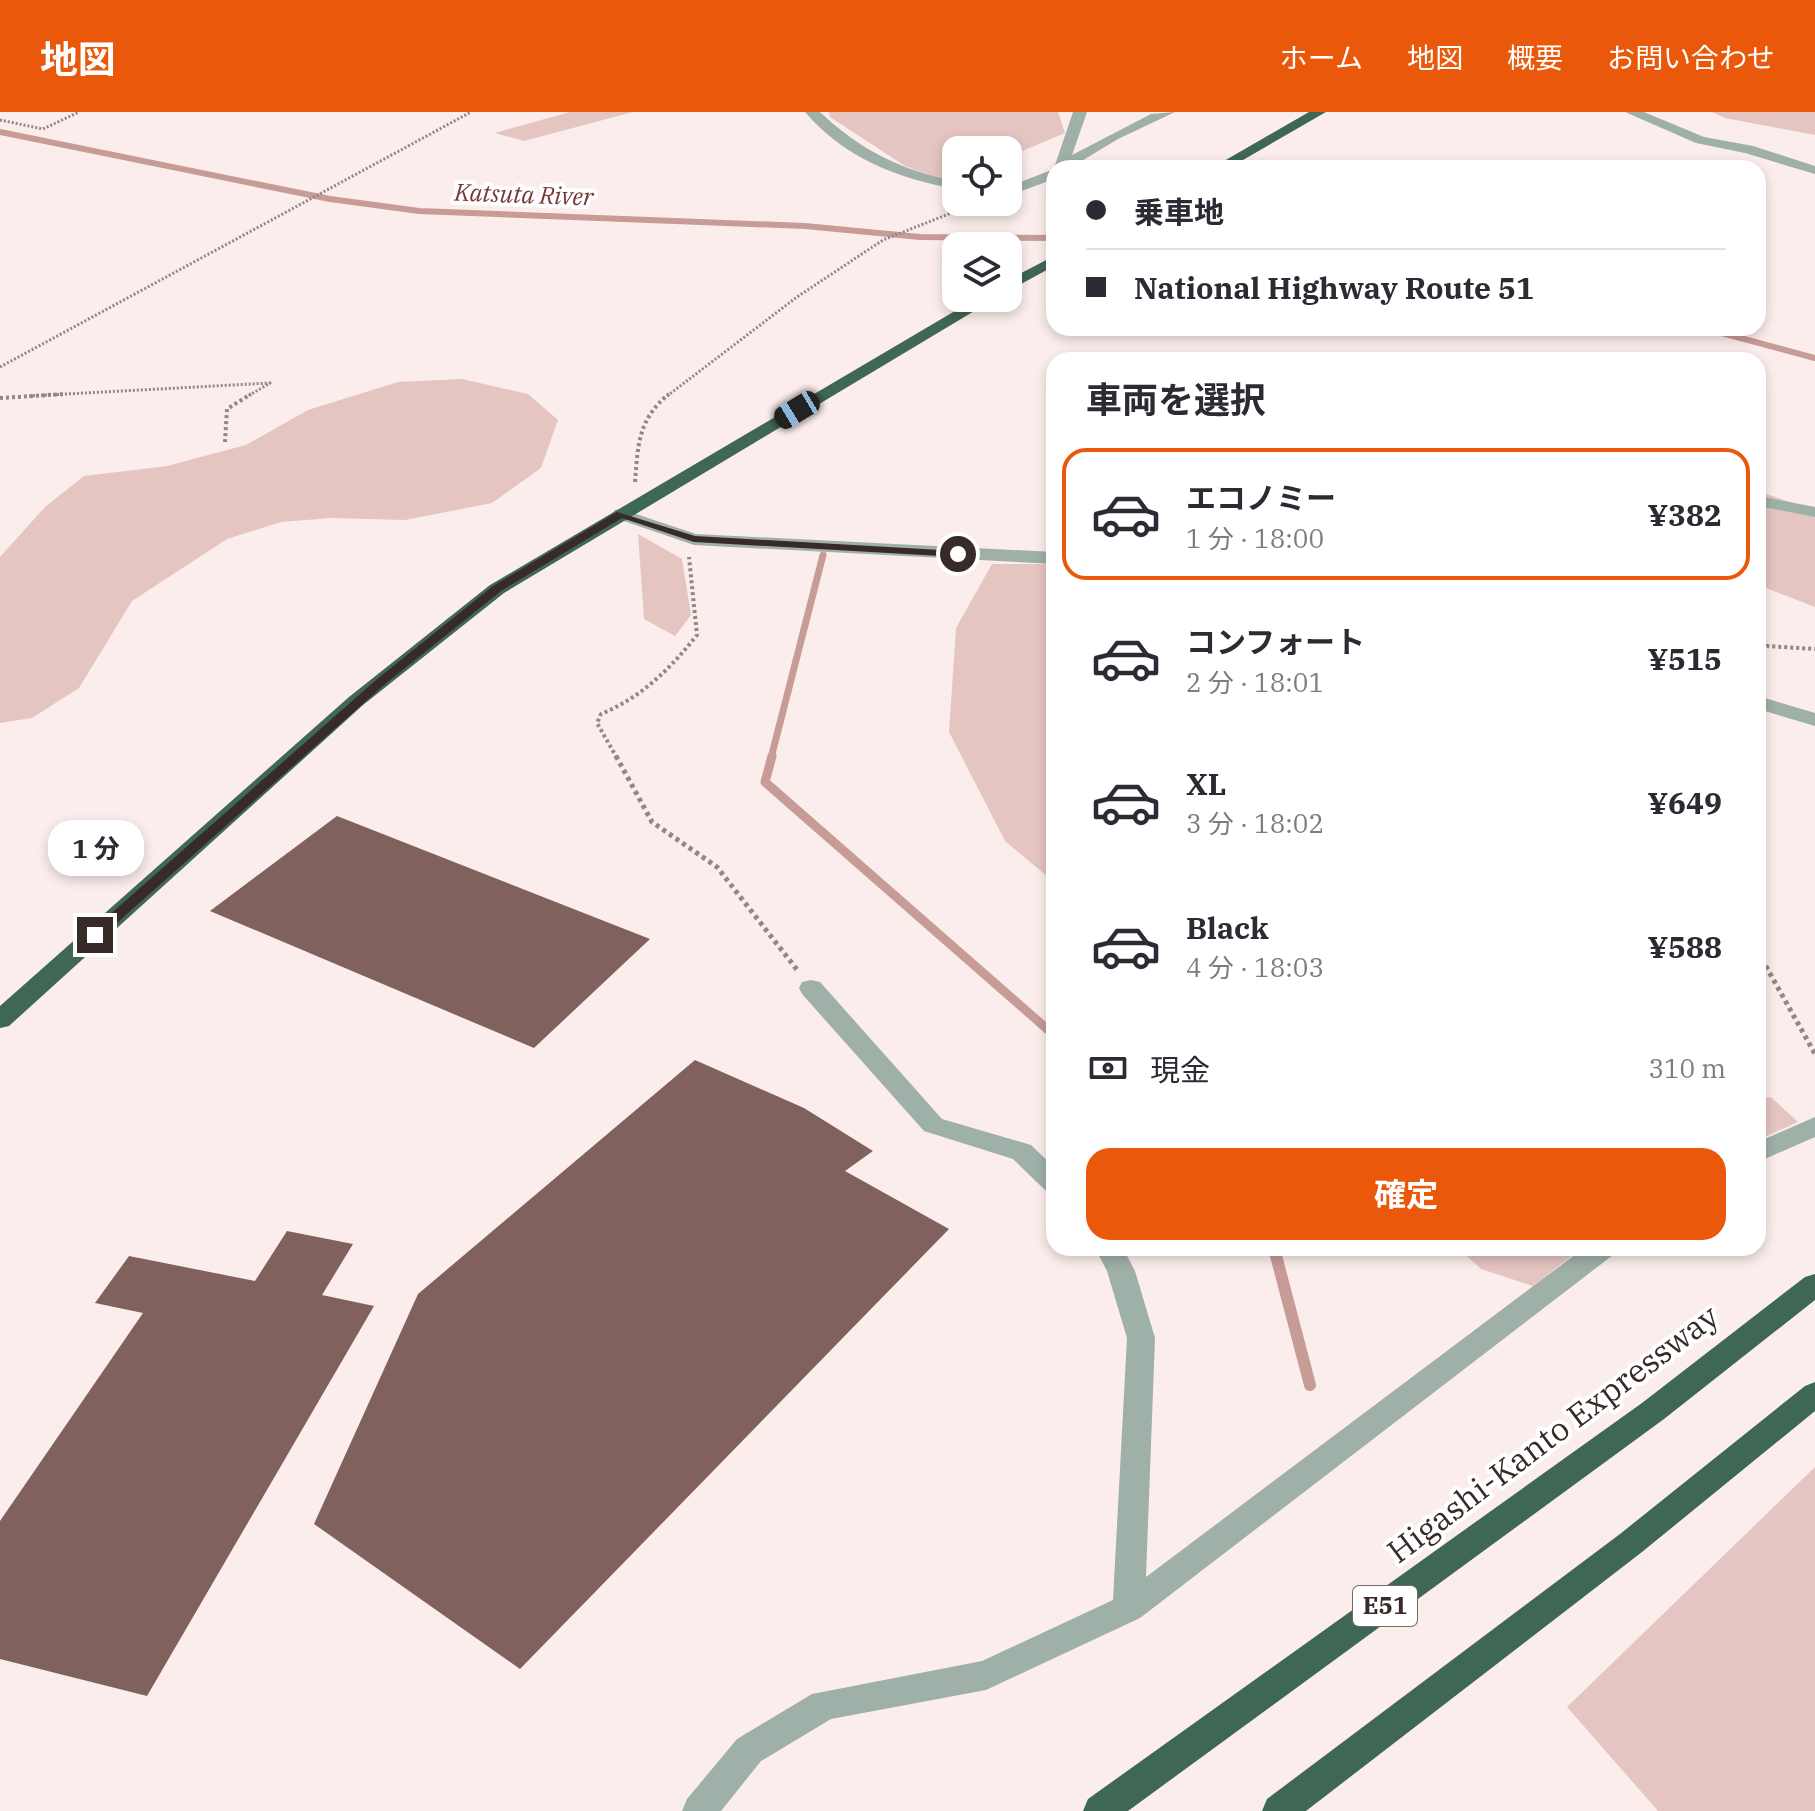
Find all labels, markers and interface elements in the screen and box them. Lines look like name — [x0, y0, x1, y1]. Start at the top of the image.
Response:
text: 地図 — [40, 34, 116, 83]
text: ホーム — [1280, 39, 1363, 76]
text: 地図 — [1407, 39, 1463, 76]
text: 概要 — [1507, 39, 1563, 76]
text: お問い合わせ — [1607, 39, 1775, 76]
map controls — [942, 136, 1022, 312]
button: locate — [942, 136, 1022, 216]
water label: Katsuta River — [453, 176, 596, 212]
text: 乗車地 — [1134, 192, 1224, 231]
button: layers — [942, 232, 1022, 312]
text: National Highway Route 51 — [1134, 268, 1534, 307]
text: 車両を選択 — [1086, 376, 1266, 423]
car — [770, 387, 824, 433]
icon: car — [1090, 478, 1162, 550]
text: エコノミー — [1186, 478, 1336, 517]
text: ¥382 — [1648, 495, 1722, 534]
text: 1 分 · 18:00 — [1186, 521, 1324, 555]
route start — [940, 536, 976, 572]
icon: car — [1090, 622, 1162, 694]
text: コンフォート — [1186, 622, 1365, 661]
text: ¥515 — [1648, 639, 1722, 678]
text: 2 分 · 18:01 — [1186, 665, 1324, 699]
text: XL — [1186, 764, 1226, 803]
icon: car — [1090, 766, 1162, 838]
text: ¥649 — [1648, 783, 1722, 822]
text: 3 分 · 18:02 — [1186, 806, 1324, 840]
callout: 1 分 — [47, 819, 143, 875]
text: 1 分 — [72, 831, 120, 865]
text: Black — [1186, 908, 1269, 947]
icon: car — [1090, 910, 1162, 982]
route end — [77, 917, 113, 953]
text: ¥588 — [1648, 927, 1722, 966]
text: 4 分 · 18:03 — [1186, 950, 1324, 984]
icon: cash — [1086, 1046, 1130, 1090]
text: 現金 — [1150, 1050, 1210, 1089]
text: 310 m — [1648, 1051, 1726, 1085]
button: 確定 — [1086, 1148, 1726, 1240]
street label: Higashi-Kanto Expressway — [1378, 1294, 1727, 1572]
road number: E51 — [1353, 1586, 1417, 1626]

